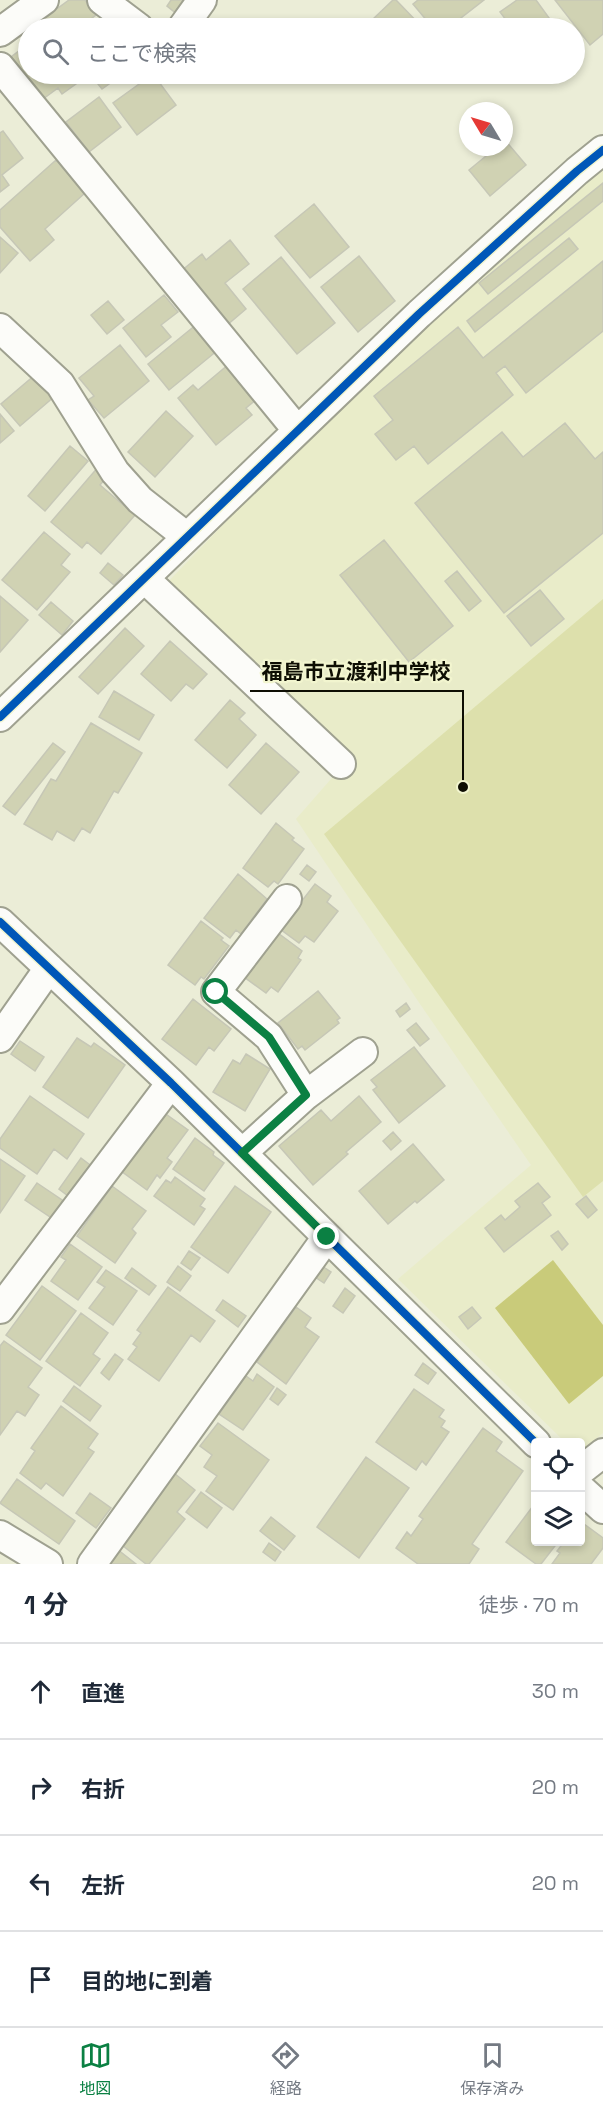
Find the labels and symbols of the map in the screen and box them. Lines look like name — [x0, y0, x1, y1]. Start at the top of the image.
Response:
north arrow — [459, 102, 513, 156]
callout: 福島市立渡利中学校 — [250, 652, 463, 691]
text: 福島市立渡利中学校 — [262, 658, 451, 685]
route start — [202, 978, 228, 1004]
route end — [313, 1223, 339, 1249]

